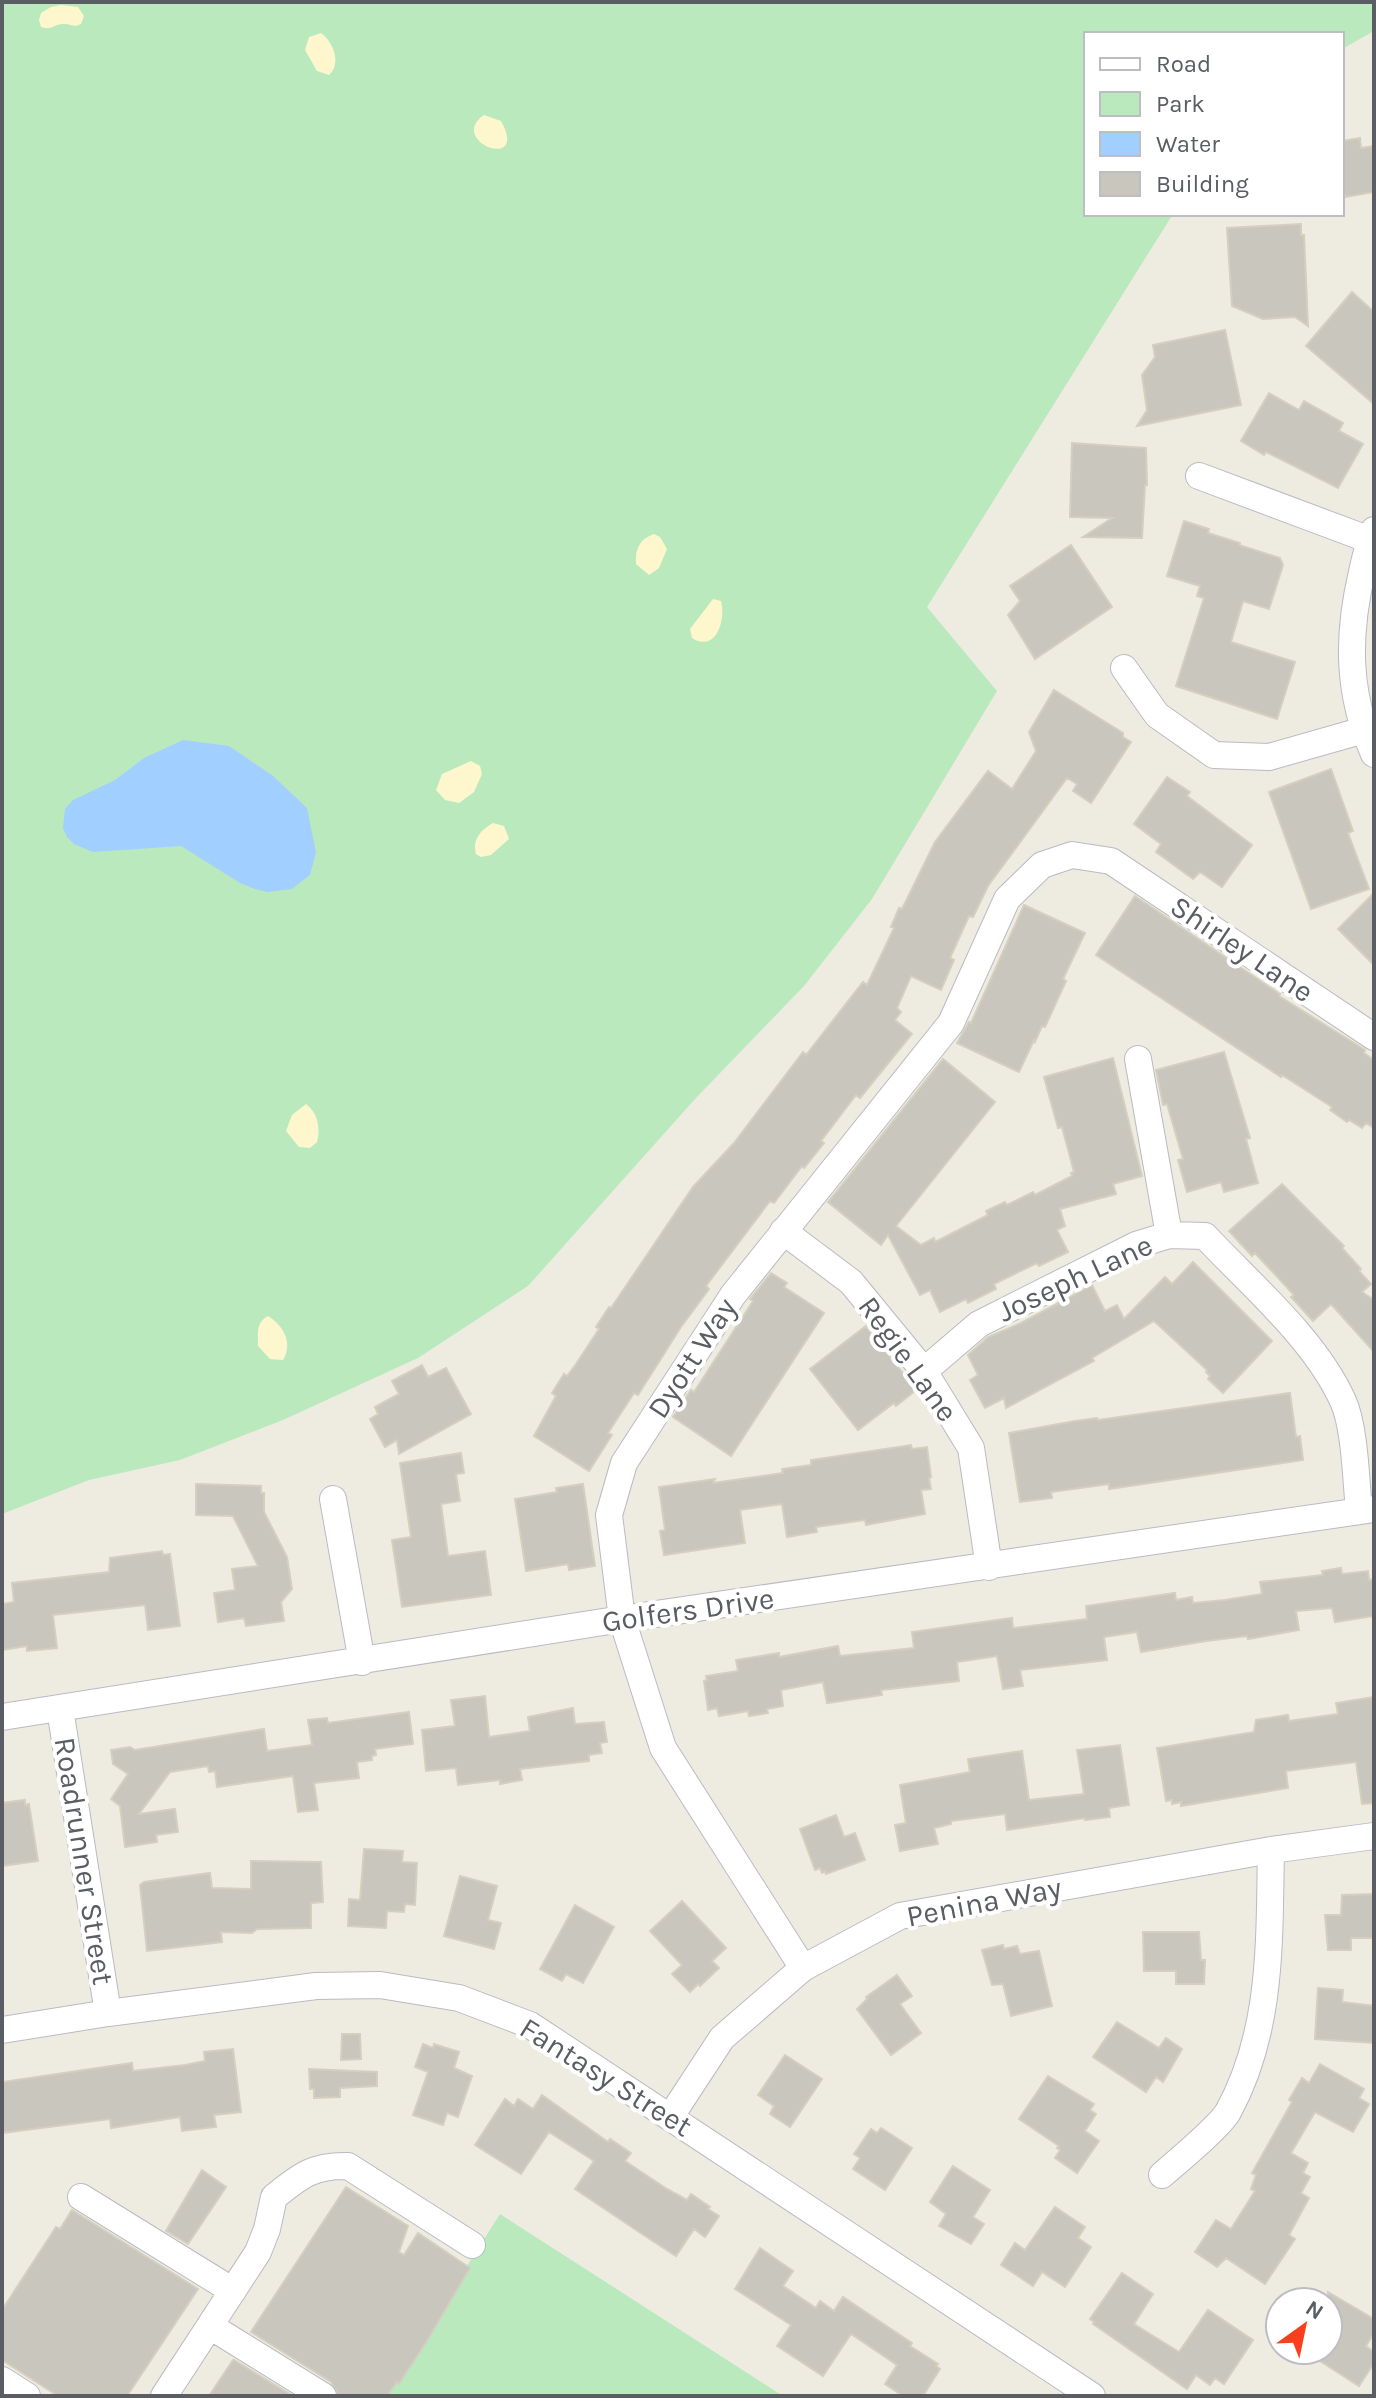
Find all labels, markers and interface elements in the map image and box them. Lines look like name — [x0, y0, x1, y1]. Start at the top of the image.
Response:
legend — [1084, 32, 1344, 216]
text: Road — [1156, 50, 1211, 78]
text: Park — [1156, 90, 1205, 118]
text: Water — [1156, 130, 1220, 158]
text: Building — [1156, 170, 1249, 198]
street label: Shirley Lane — [1164, 888, 1320, 1010]
street label: Joseph Lane — [992, 1227, 1158, 1329]
street label: Regie Lane — [850, 1289, 966, 1429]
street label: Dyott Way — [640, 1291, 744, 1425]
street label: Golfers Drive — [600, 1580, 776, 1640]
street label: Roadrunner Street — [47, 1735, 121, 1987]
street label: Penina Way — [903, 1869, 1065, 1935]
street label: Fantasy Street — [513, 2010, 699, 2144]
north arrow — [1264, 2286, 1344, 2366]
text: N — [1301, 2295, 1328, 2325]

